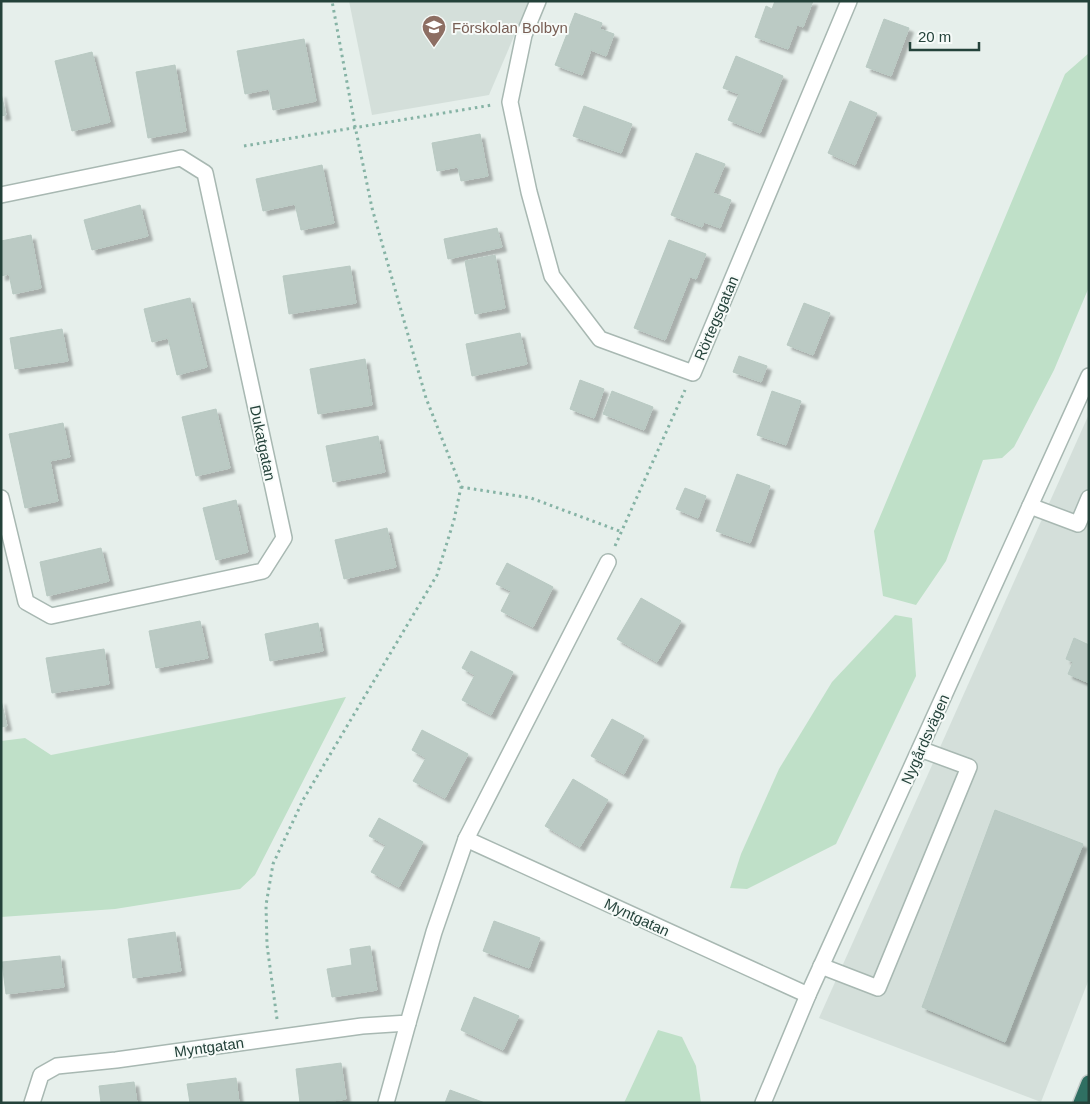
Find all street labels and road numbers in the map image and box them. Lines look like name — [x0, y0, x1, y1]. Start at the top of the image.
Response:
street label: Rörtegsgatan — [691, 273, 741, 363]
street label: Dukatgatan — [247, 404, 279, 482]
street label: Nygårdsvägen — [898, 691, 952, 787]
street label: Myntgatan — [602, 894, 672, 940]
street label: Myntgatan — [173, 1034, 245, 1060]

